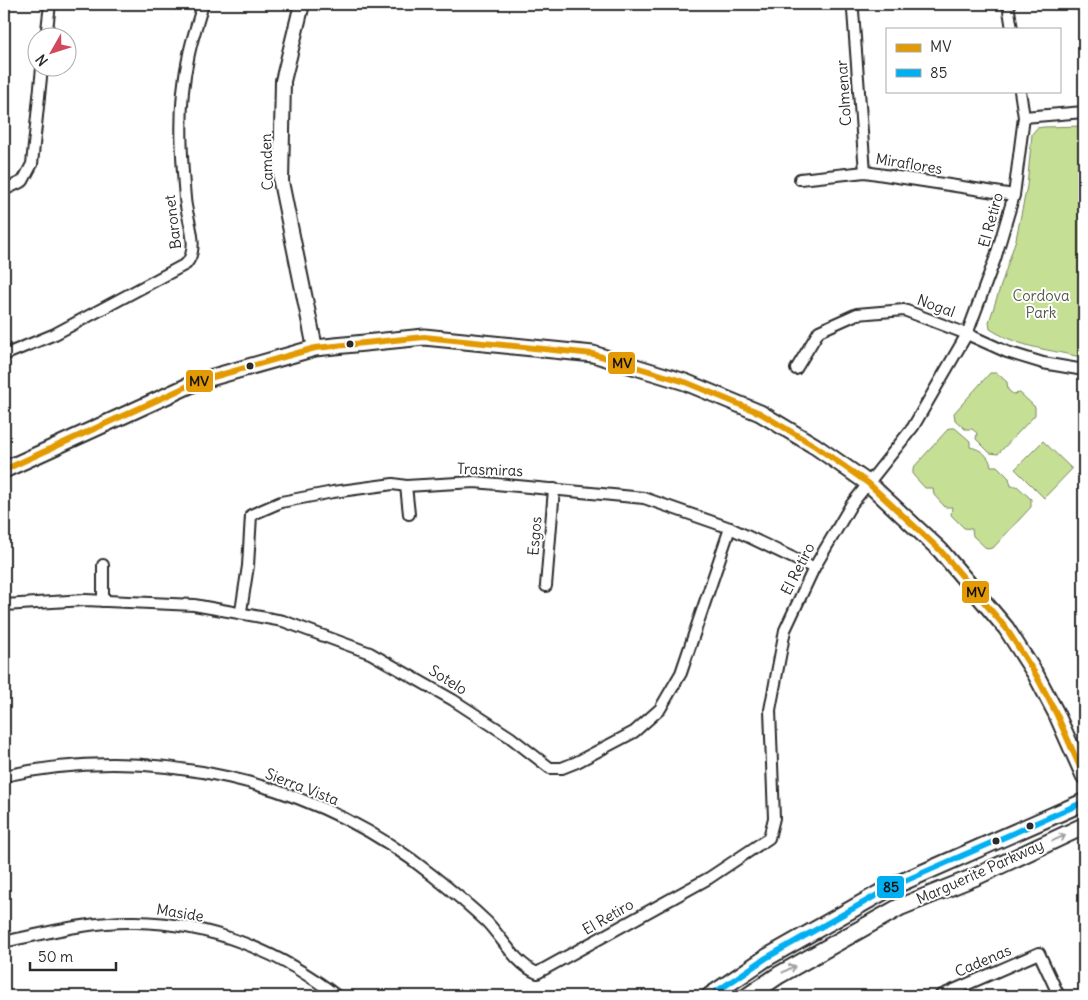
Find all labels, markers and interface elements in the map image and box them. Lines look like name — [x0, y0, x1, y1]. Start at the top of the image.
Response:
north arrow — [28, 28, 78, 78]
legend — [886, 28, 1060, 92]
text: MV — [930, 37, 952, 56]
text: N — [32, 51, 52, 70]
street label: Colmenar — [832, 59, 855, 127]
text: 85 — [930, 63, 947, 82]
street label: Camden — [256, 133, 277, 191]
street label: Miraflores — [874, 149, 944, 178]
street label: El Retiro — [974, 190, 1007, 249]
street label: Baronet — [160, 194, 185, 250]
park label: Cordova Park — [1012, 286, 1070, 322]
street label: Nogal — [915, 290, 958, 321]
unlabelled marker — [345, 339, 355, 349]
line badge: MV — [607, 351, 636, 375]
text: MV — [612, 354, 632, 372]
unlabelled marker — [245, 361, 255, 371]
line badge: MV — [185, 369, 214, 393]
text: MV — [189, 372, 209, 390]
street label: Trasmiras — [457, 459, 524, 480]
street label: Esgos — [523, 515, 546, 556]
street label: El Retiro — [776, 540, 819, 598]
line badge: MV — [961, 580, 990, 604]
text: MV — [966, 583, 986, 601]
street label: Sotelo — [426, 661, 471, 699]
street label: Sierra Vista — [263, 764, 342, 809]
unlabelled marker — [1025, 821, 1035, 831]
one-way arrow — [1051, 832, 1066, 842]
street label: Marguerite Parkway — [913, 835, 1046, 908]
unlabelled marker — [991, 836, 1001, 846]
line badge: 85 — [876, 875, 905, 899]
text: 85 — [883, 878, 899, 896]
street label: El Retiro — [579, 894, 637, 939]
street label: Maside — [155, 899, 205, 926]
scale bar — [30, 940, 116, 972]
street label: Cadenas — [952, 940, 1014, 981]
text: 50 m — [38, 947, 73, 966]
one-way arrow — [781, 964, 795, 974]

